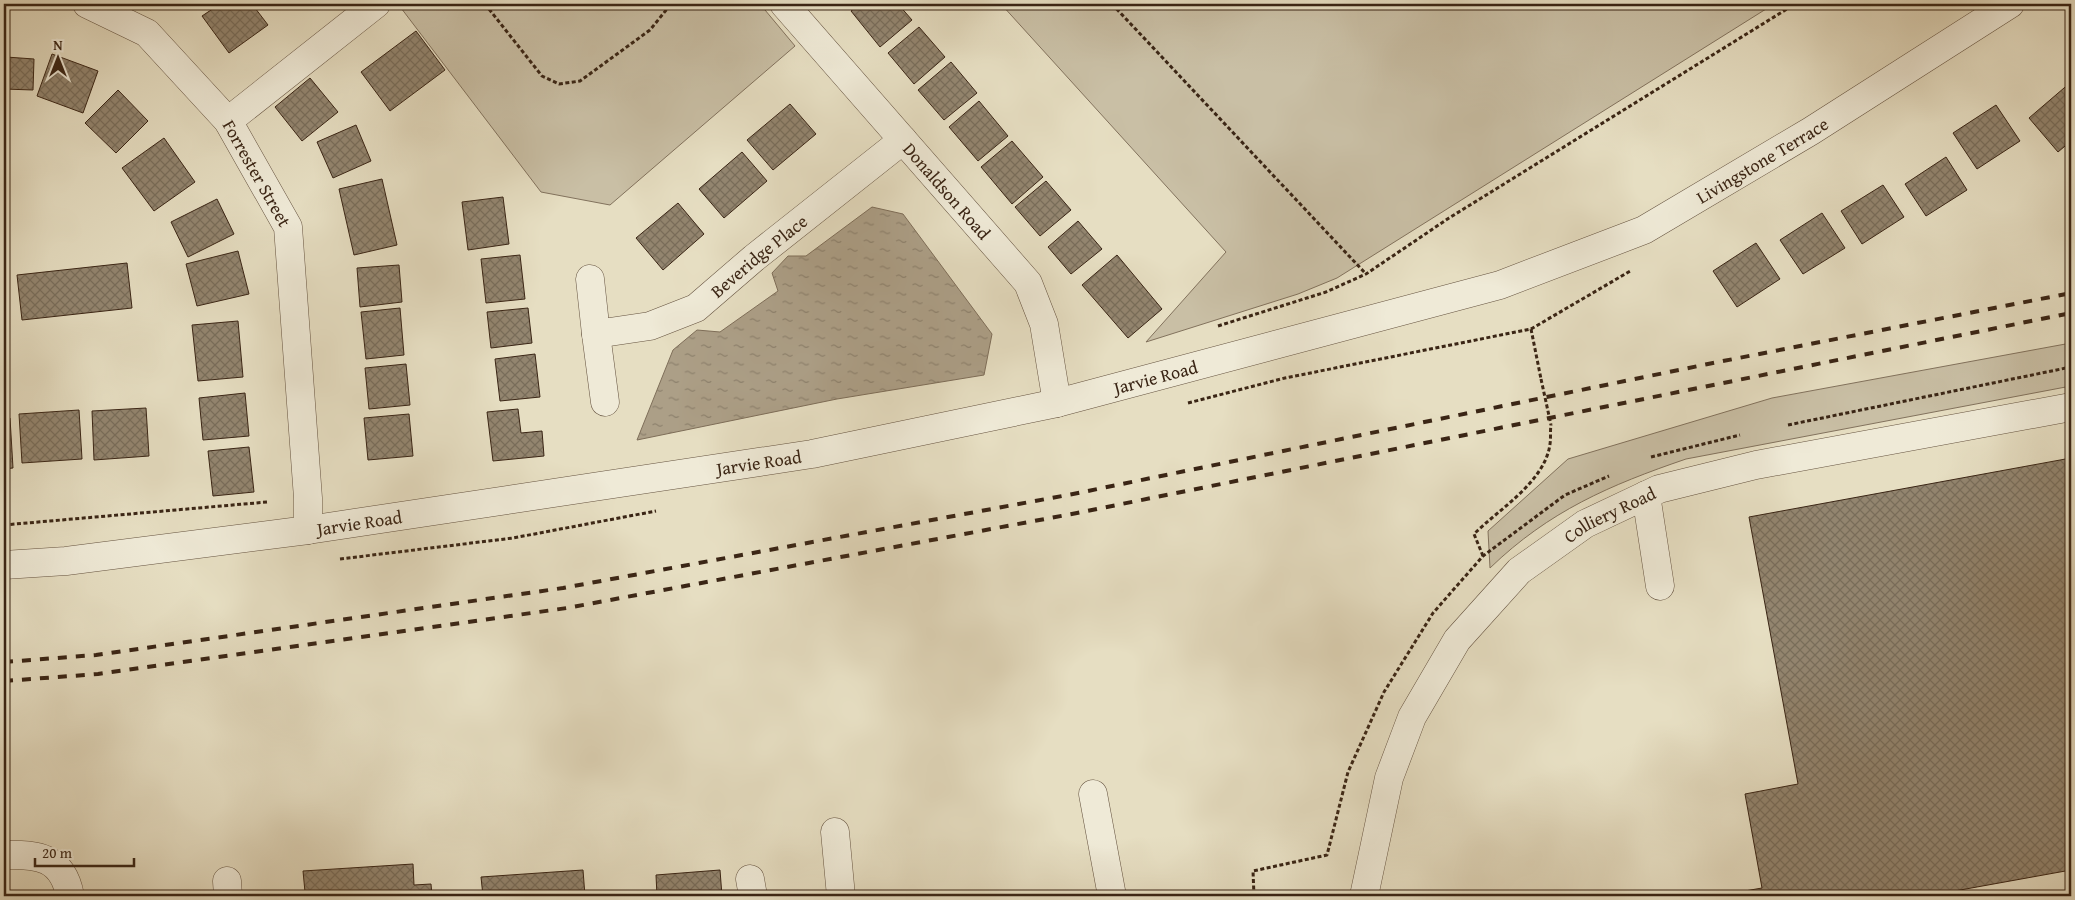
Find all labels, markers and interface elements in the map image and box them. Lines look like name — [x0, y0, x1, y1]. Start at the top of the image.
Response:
north arrow — [32, 32, 82, 82]
text: N — [53, 35, 63, 55]
street label: Livingstone Terrace — [1691, 110, 1833, 210]
street label: Forrester Street — [216, 114, 299, 232]
street label: Donaldson Road — [897, 136, 998, 246]
street label: Beveridge Place — [704, 207, 813, 304]
street label: Jarvie Road — [1109, 353, 1201, 401]
street label: Jarvie Road — [712, 442, 804, 482]
street label: Colliery Road — [1558, 479, 1660, 549]
street label: Jarvie Road — [313, 502, 404, 542]
scale bar — [35, 835, 134, 867]
text: 20 m — [42, 842, 73, 863]

